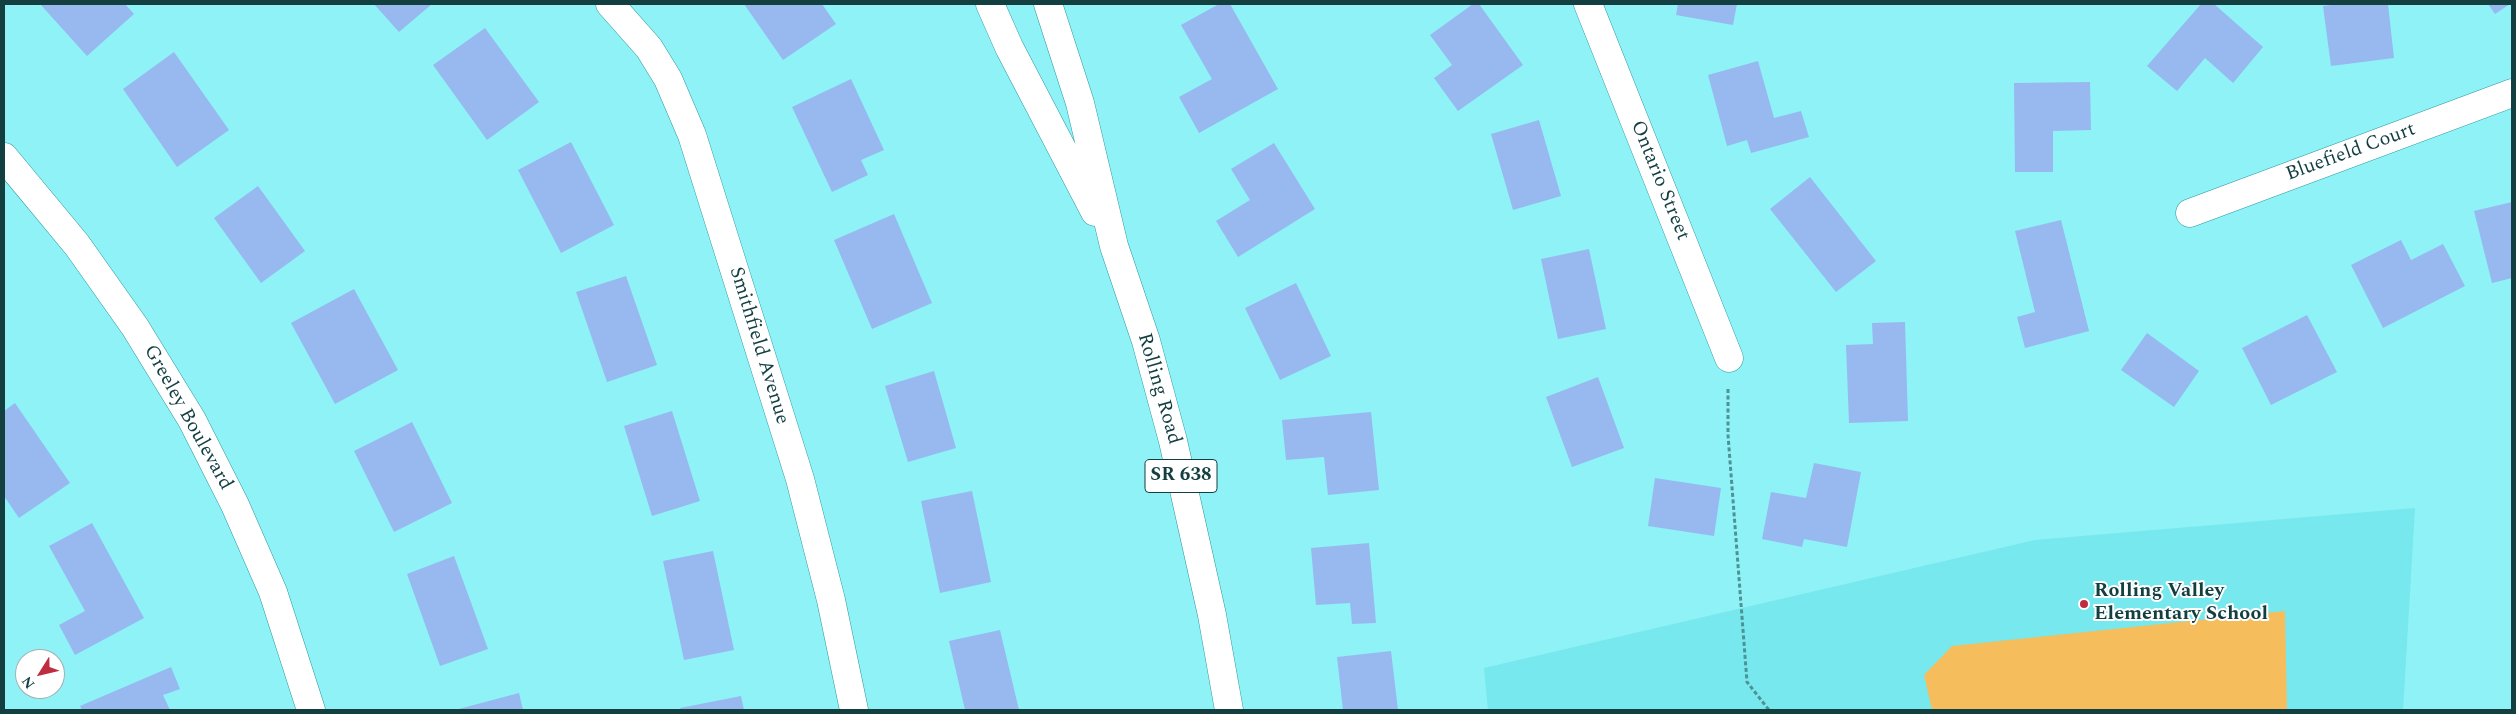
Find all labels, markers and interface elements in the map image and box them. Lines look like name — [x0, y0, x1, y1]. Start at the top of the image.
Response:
street label: Ontario Street — [1624, 118, 1694, 244]
street label: Bluefield Court — [2283, 118, 2419, 188]
street label: Smithfield Avenue — [723, 264, 793, 428]
street label: Rolling Road — [1131, 331, 1185, 447]
street label: Greeley Boulevard — [137, 341, 237, 495]
road number: SR 638 — [1145, 460, 1217, 492]
place label: Rolling Valley Elementary School — [2094, 580, 2268, 627]
marker: Rolling Valley Elementary School — [2078, 598, 2090, 610]
north arrow — [15, 649, 65, 699]
text: N — [16, 672, 40, 693]

